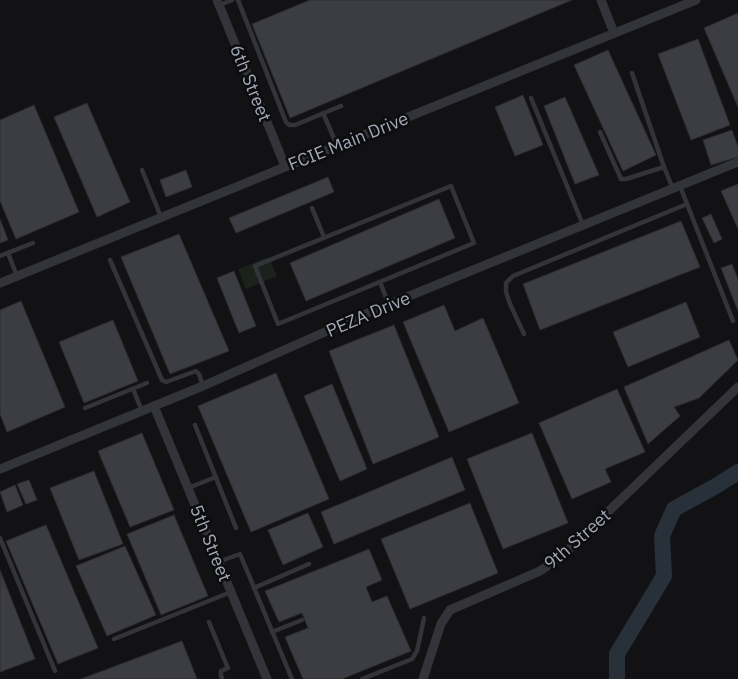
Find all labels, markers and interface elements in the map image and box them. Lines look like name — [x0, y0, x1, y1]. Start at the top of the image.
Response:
street label: 6th Street — [225, 41, 277, 125]
street label: FCIE Main Drive — [284, 106, 412, 176]
street label: PEZA Drive — [322, 286, 414, 342]
street label: 5th Street — [185, 501, 237, 585]
street label: 9th Street — [539, 504, 615, 574]

